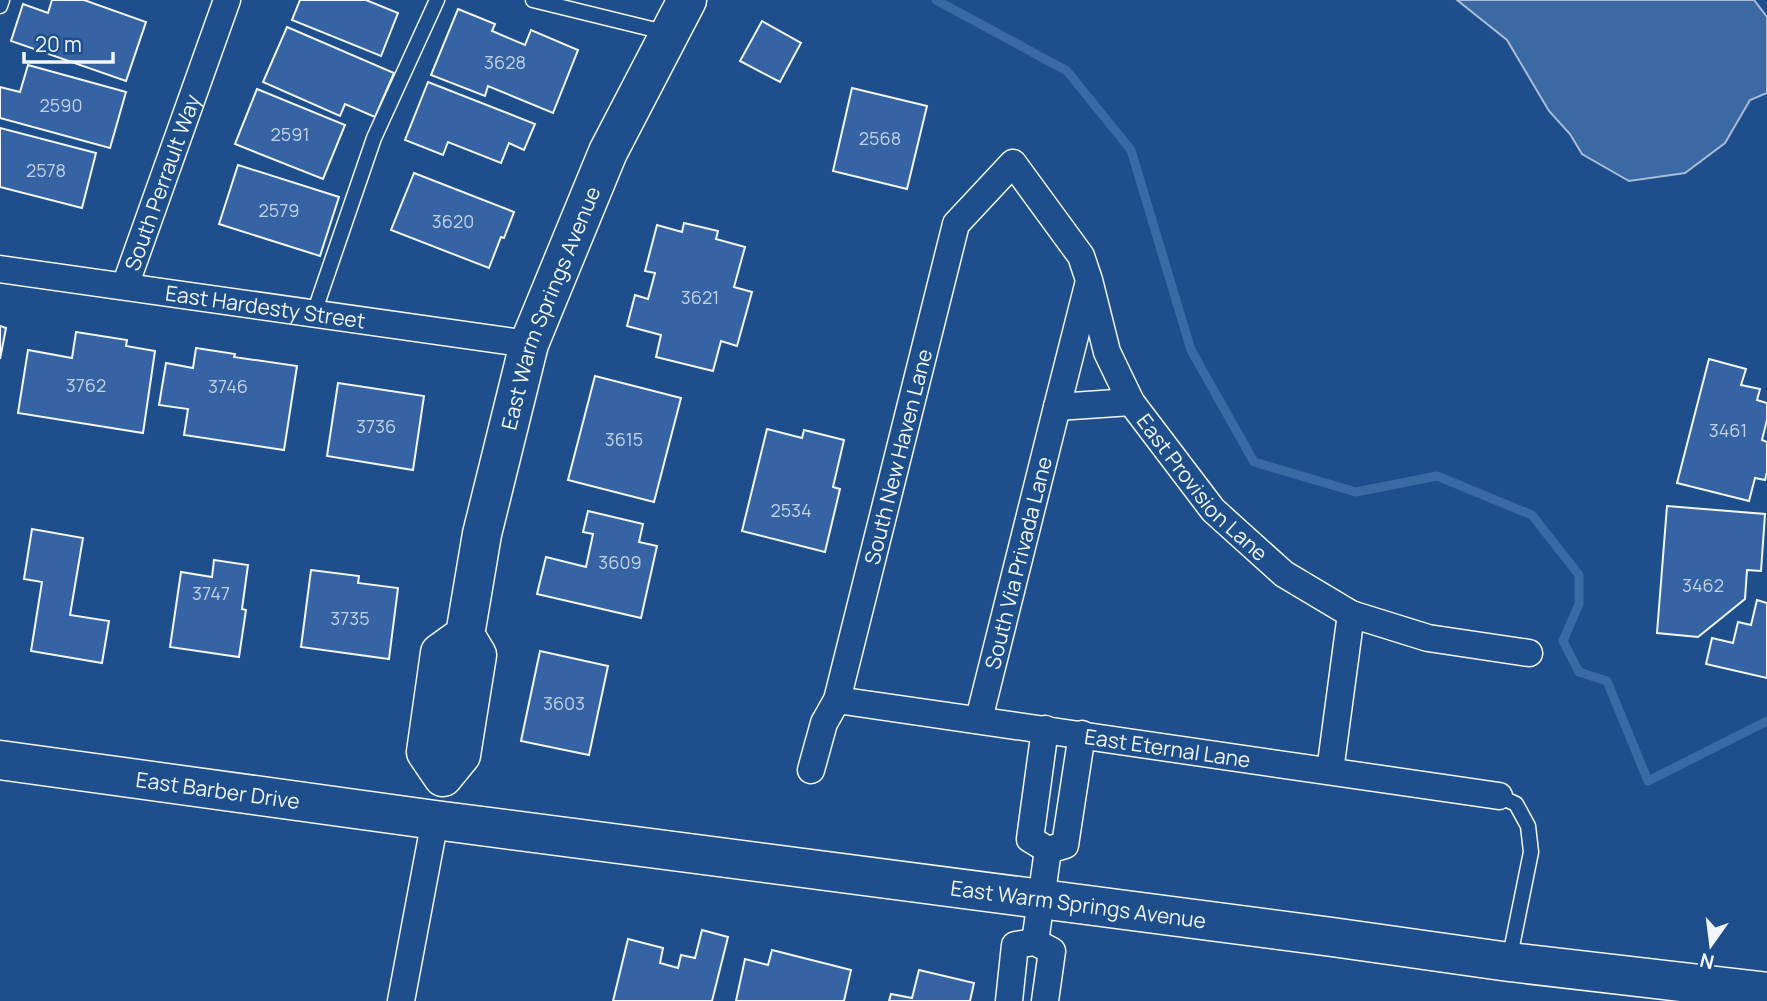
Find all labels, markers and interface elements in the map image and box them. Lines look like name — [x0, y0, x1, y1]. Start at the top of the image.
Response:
scale bar — [24, 21, 114, 65]
text: 20 m — [35, 30, 82, 58]
house number: 3628 — [484, 50, 526, 74]
street label: South Perrault Way — [118, 91, 206, 274]
house number: 2590 — [40, 93, 82, 117]
house number: 2591 — [271, 122, 309, 146]
house number: 2568 — [859, 126, 901, 150]
house number: 2578 — [26, 158, 66, 182]
street label: East Warm Springs Avenue — [494, 182, 606, 433]
house number: 2579 — [259, 198, 299, 222]
house number: 3620 — [432, 209, 474, 233]
street label: East Hardesty Street — [164, 279, 367, 335]
house number: 3621 — [681, 285, 719, 309]
street label: South New Haven Lane — [857, 346, 938, 567]
house number: 3762 — [66, 373, 106, 397]
house number: 3746 — [208, 374, 248, 398]
street label: East Provision Lane — [1131, 408, 1274, 567]
house number: 3736 — [356, 414, 396, 438]
house number: 3461 — [1709, 418, 1747, 442]
house number: 3615 — [605, 427, 643, 451]
street label: South Via Privada Lane — [978, 454, 1058, 672]
house number: 2534 — [770, 498, 812, 522]
house number: 3609 — [598, 550, 642, 574]
house number: 3462 — [1682, 573, 1724, 597]
house number: 3747 — [192, 581, 230, 605]
house number: 3735 — [330, 606, 370, 630]
house number: 3603 — [543, 691, 585, 715]
street label: East Eternal Lane — [1083, 722, 1252, 774]
street label: East Barber Drive — [134, 765, 302, 815]
street label: East Warm Springs Avenue — [949, 873, 1208, 934]
north arrow — [1676, 910, 1746, 980]
text: N — [1697, 947, 1717, 976]

